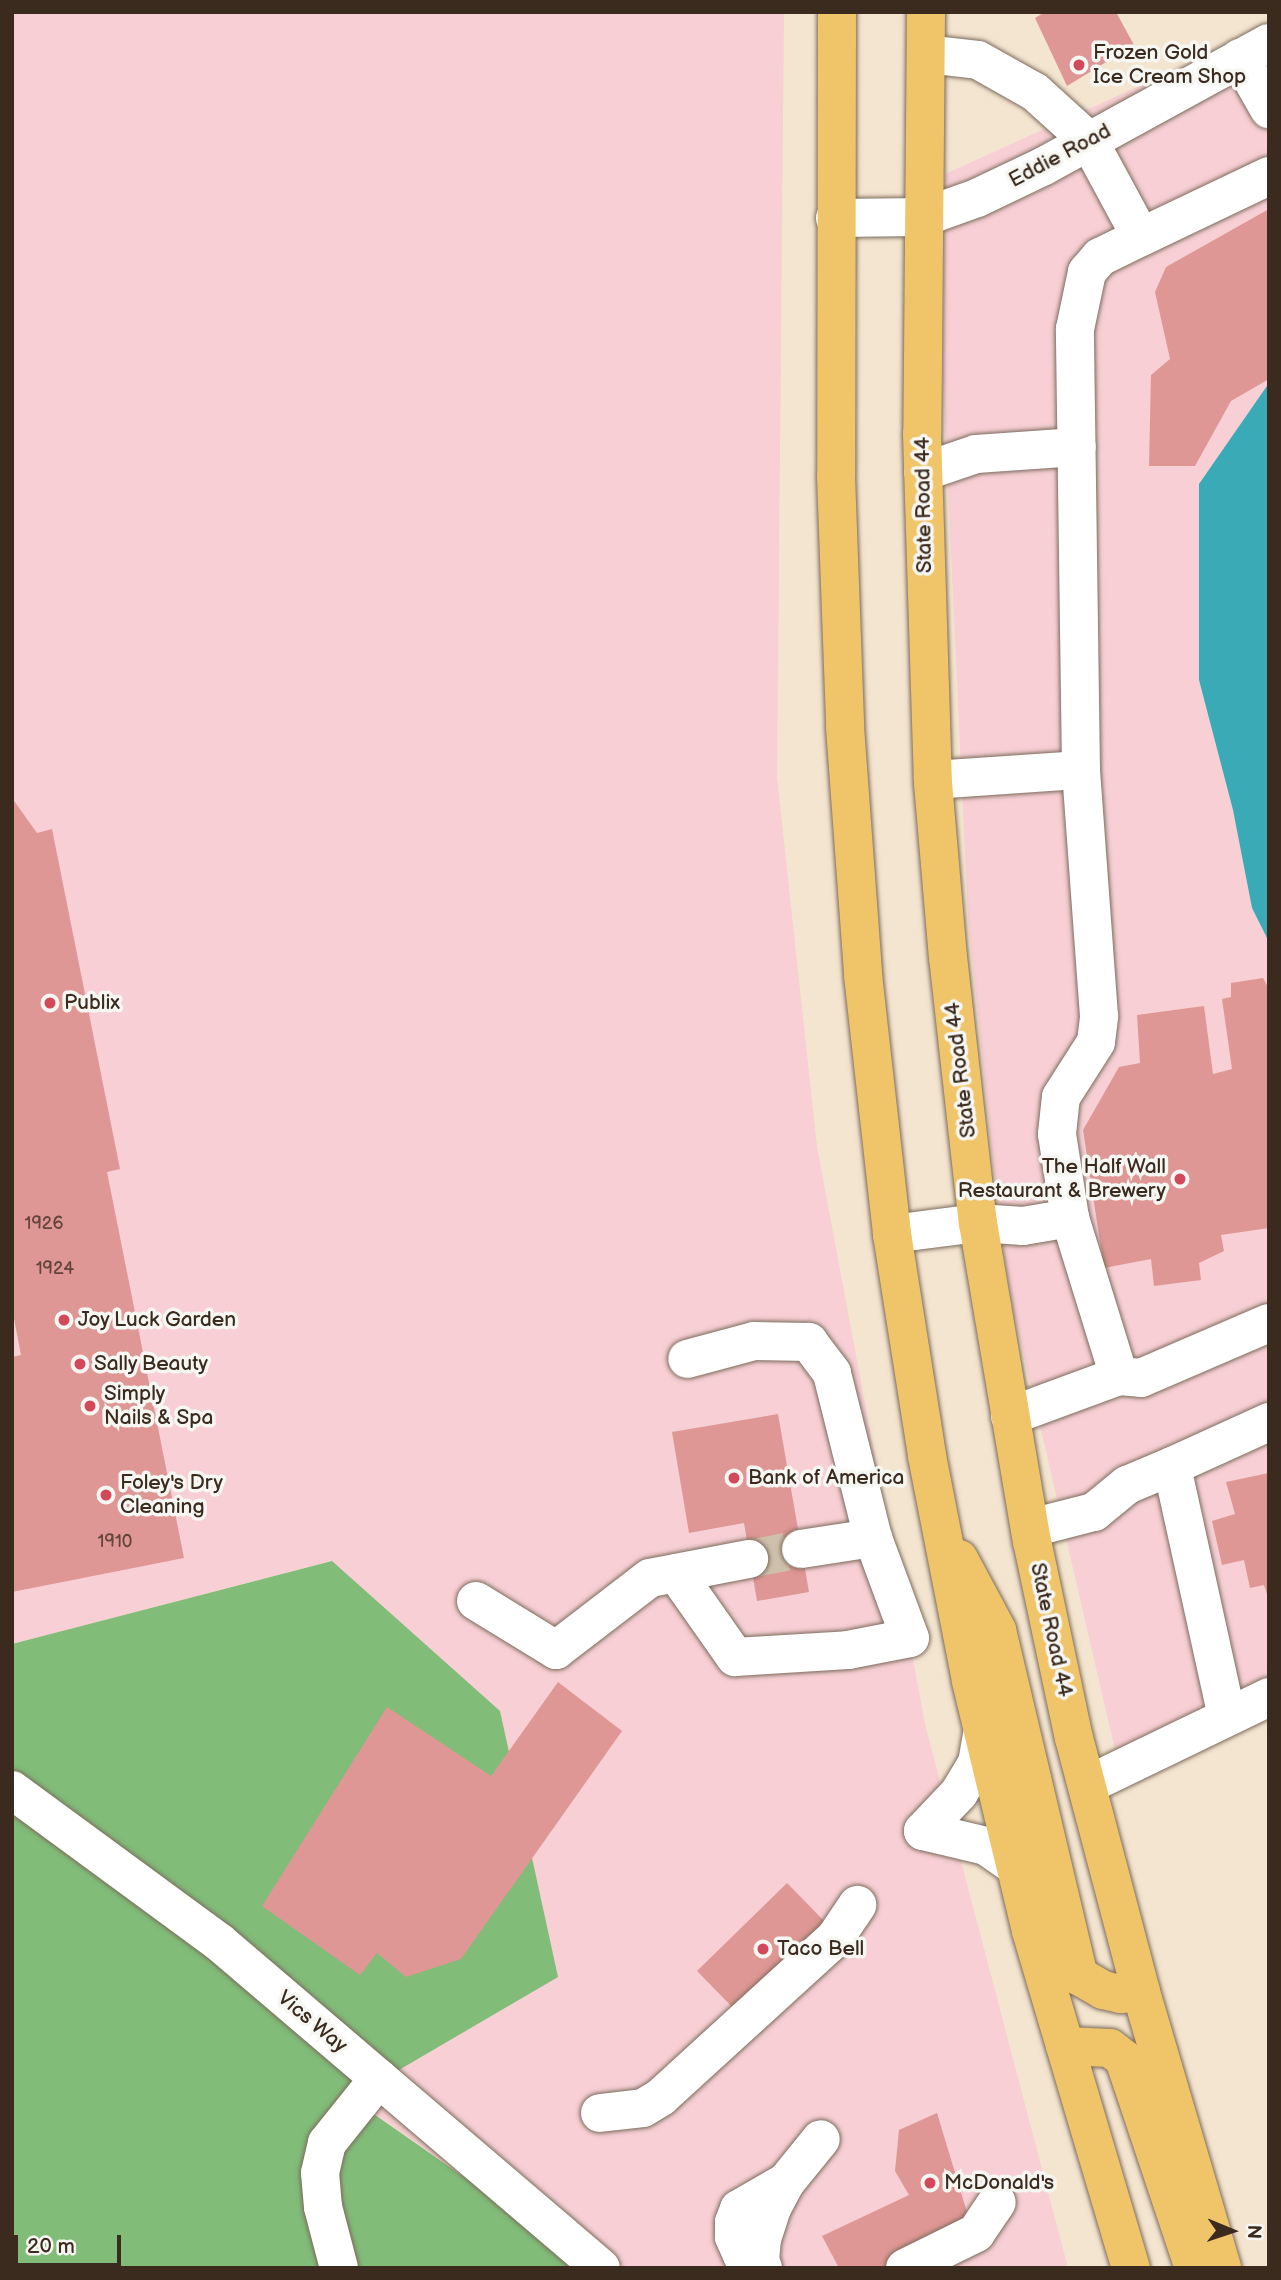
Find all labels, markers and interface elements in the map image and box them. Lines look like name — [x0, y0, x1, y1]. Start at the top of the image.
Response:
place label: Frozen Gold Ice Cream Shop — [1093, 40, 1247, 90]
marker: Frozen Gold Ice Cream Shop — [1071, 57, 1087, 73]
street label: Eddie Road — [1005, 119, 1115, 193]
street label: State Road 44 — [910, 437, 938, 573]
place label: Publix — [64, 990, 120, 1016]
marker: Publix — [42, 995, 58, 1011]
street label: State Road 44 — [940, 1001, 982, 1139]
place label: The Half Wall Restaurant & Brewery — [958, 1154, 1166, 1204]
marker: The Half Wall Restaurant & Brewery — [1172, 1171, 1188, 1187]
house number: 1926 — [25, 1213, 63, 1235]
house number: 1924 — [36, 1258, 74, 1280]
place label: Joy Luck Garden — [78, 1307, 237, 1333]
marker: Joy Luck Garden — [56, 1312, 72, 1328]
place label: Sally Beauty — [94, 1351, 209, 1377]
marker: Sally Beauty — [72, 1356, 88, 1372]
place label: Simply Nails & Spa — [104, 1381, 214, 1431]
marker: Simply Nails & Spa — [82, 1398, 98, 1414]
place label: Bank of America — [748, 1465, 904, 1491]
place label: Foley's Dry Cleaning — [120, 1470, 223, 1520]
marker: Bank of America — [726, 1470, 742, 1486]
marker: Foley's Dry Cleaning — [98, 1487, 114, 1503]
house number: 1910 — [98, 1531, 132, 1553]
street label: State Road 44 — [1024, 1561, 1078, 1699]
place label: Taco Bell — [777, 1936, 864, 1962]
marker: Taco Bell — [755, 1941, 771, 1957]
street label: Vics Way — [272, 1985, 352, 2059]
place label: McDonald's — [944, 2170, 1054, 2196]
marker: McDonald's — [922, 2175, 938, 2191]
north arrow — [1197, 2196, 1267, 2266]
scale bar — [18, 2220, 124, 2264]
text: N — [1242, 2224, 1265, 2239]
text: 20 m — [27, 2234, 75, 2259]

